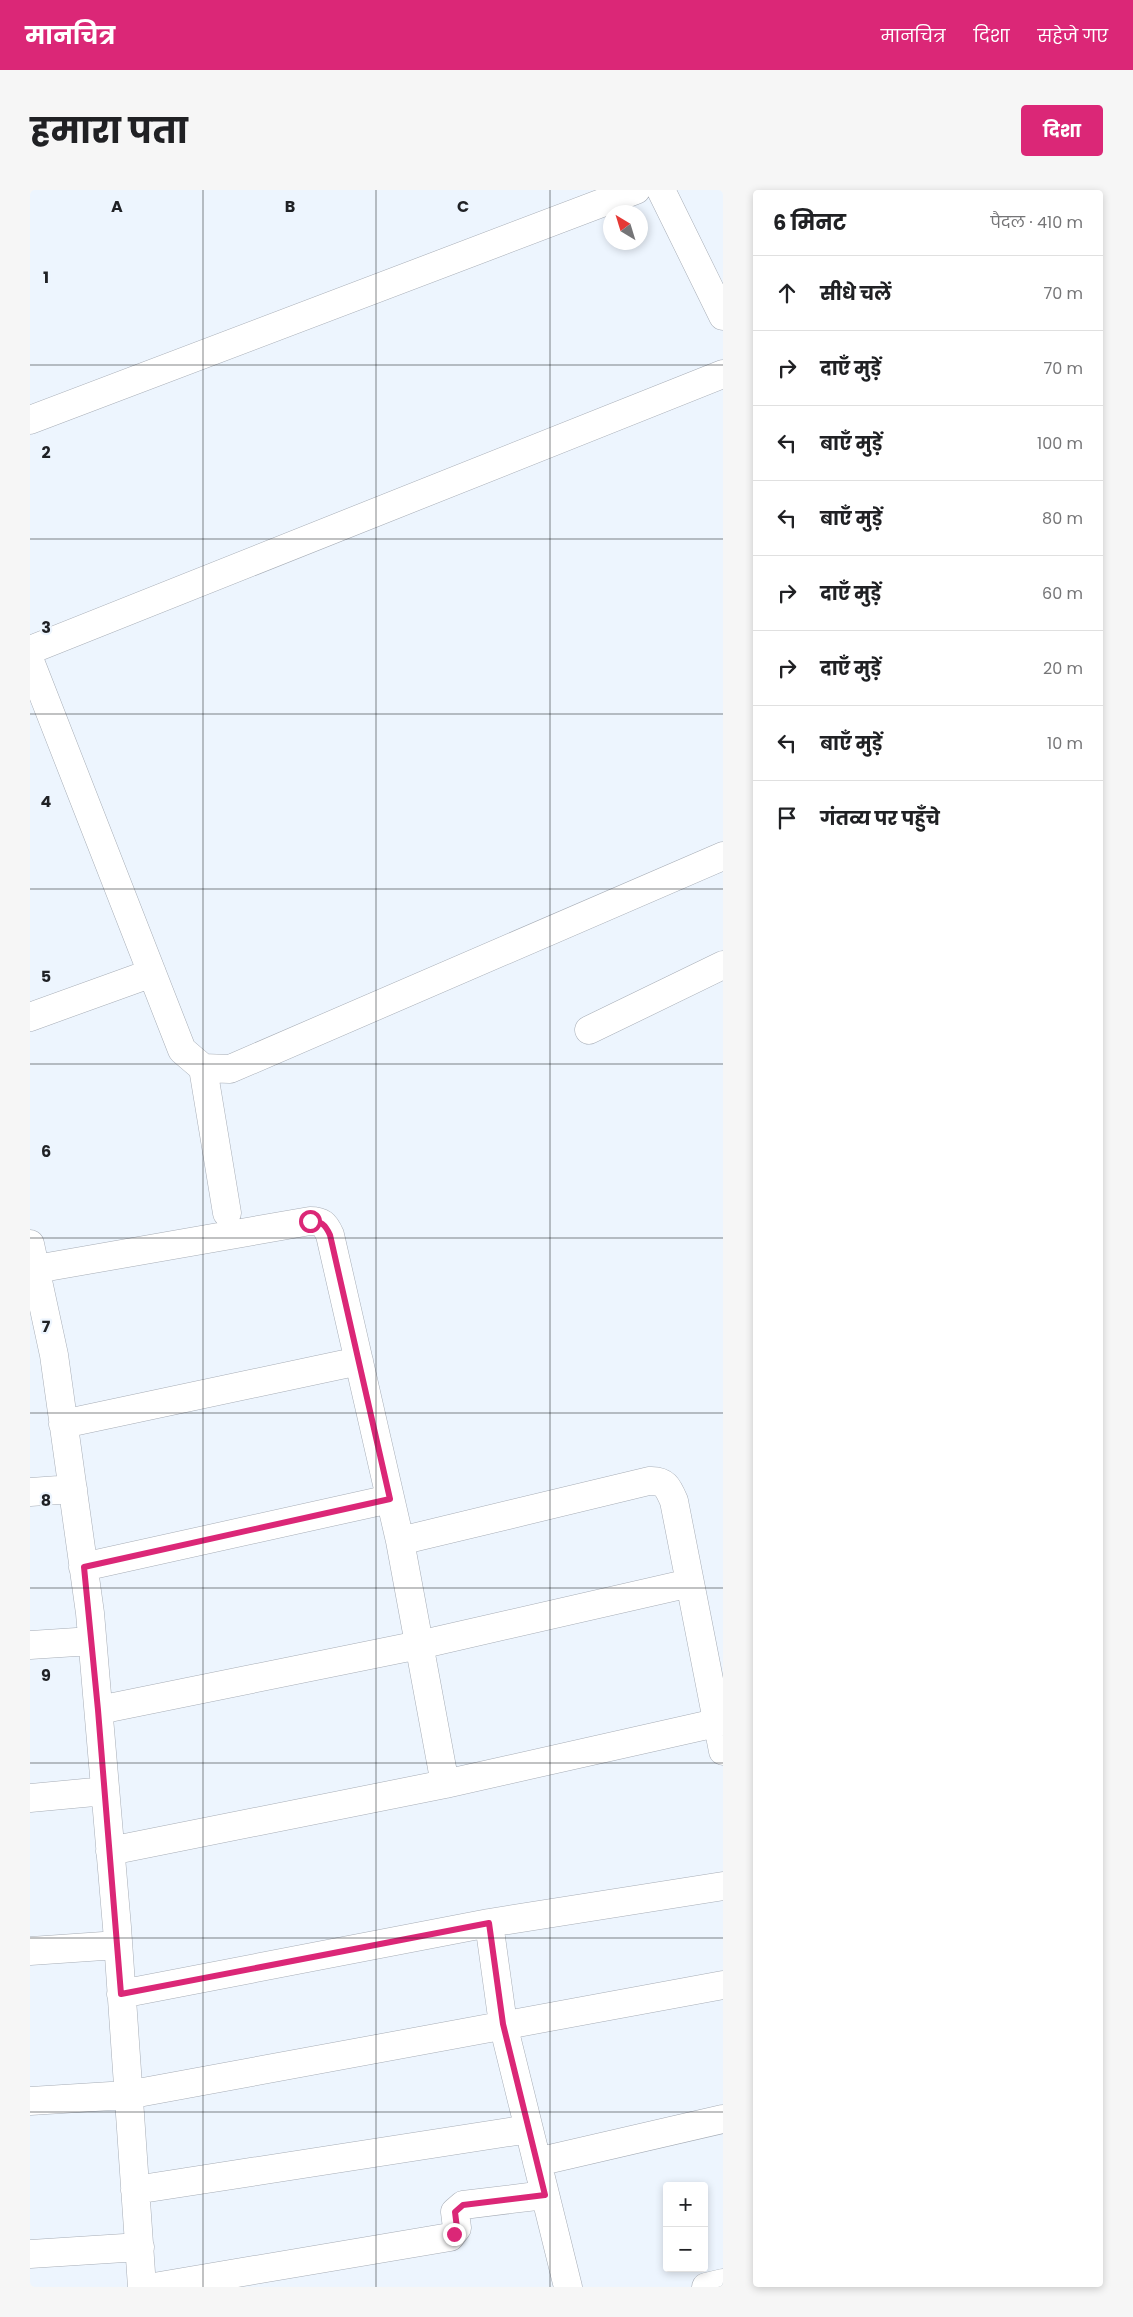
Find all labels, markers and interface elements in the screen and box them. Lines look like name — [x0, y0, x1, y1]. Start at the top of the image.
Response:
text: मानचित्र — [25, 19, 115, 52]
text: मानचित्र — [881, 23, 945, 48]
text: दिशा — [973, 23, 1010, 48]
text: सहेजे गए — [1038, 23, 1108, 48]
button: दिशा — [1021, 105, 1103, 156]
text: हमारा पता — [30, 106, 188, 155]
text: A — [111, 195, 123, 218]
text: B — [285, 195, 295, 218]
text: C — [457, 195, 469, 218]
north arrow — [603, 205, 648, 250]
text: 6 मिनट — [773, 208, 846, 237]
text: पैदल · 410 m — [990, 211, 1083, 234]
text: 1 — [43, 266, 49, 289]
icon: ahead — [773, 279, 801, 307]
text: सीधे चलें — [820, 280, 891, 307]
text: 70 m — [1043, 282, 1083, 305]
icon: right — [773, 354, 801, 382]
text: दाएँ मुड़ें — [820, 355, 881, 382]
text: 70 m — [1043, 357, 1083, 380]
icon: left — [773, 429, 801, 457]
text: बाएँ मुड़ें — [820, 430, 882, 457]
text: 100 m — [1037, 432, 1083, 455]
text: 2 — [41, 441, 51, 464]
icon: left — [773, 504, 801, 532]
text: बाएँ मुड़ें — [820, 505, 882, 532]
text: 80 m — [1042, 507, 1083, 530]
icon: right — [773, 579, 801, 607]
text: दाएँ मुड़ें — [820, 580, 881, 607]
text: 60 m — [1042, 582, 1083, 605]
text: 3 — [41, 616, 51, 639]
icon: right — [773, 654, 801, 682]
text: दाएँ मुड़ें — [820, 655, 881, 682]
text: 20 m — [1043, 657, 1083, 680]
icon: left — [773, 729, 801, 757]
text: बाएँ मुड़ें — [820, 730, 882, 757]
text: 10 m — [1047, 732, 1083, 755]
text: 4 — [41, 790, 52, 813]
icon: arrive — [773, 804, 801, 832]
text: गंतव्य पर पहुँचे — [820, 805, 940, 832]
text: 5 — [41, 965, 51, 988]
text: 6 — [41, 1140, 51, 1163]
route start — [299, 1210, 322, 1233]
text: 7 — [42, 1315, 51, 1338]
text: 8 — [41, 1489, 51, 1512]
text: 9 — [41, 1664, 51, 1687]
map controls — [663, 2182, 708, 2272]
button: + — [663, 2182, 708, 2227]
route end — [443, 2223, 466, 2246]
button: − — [663, 2227, 708, 2272]

